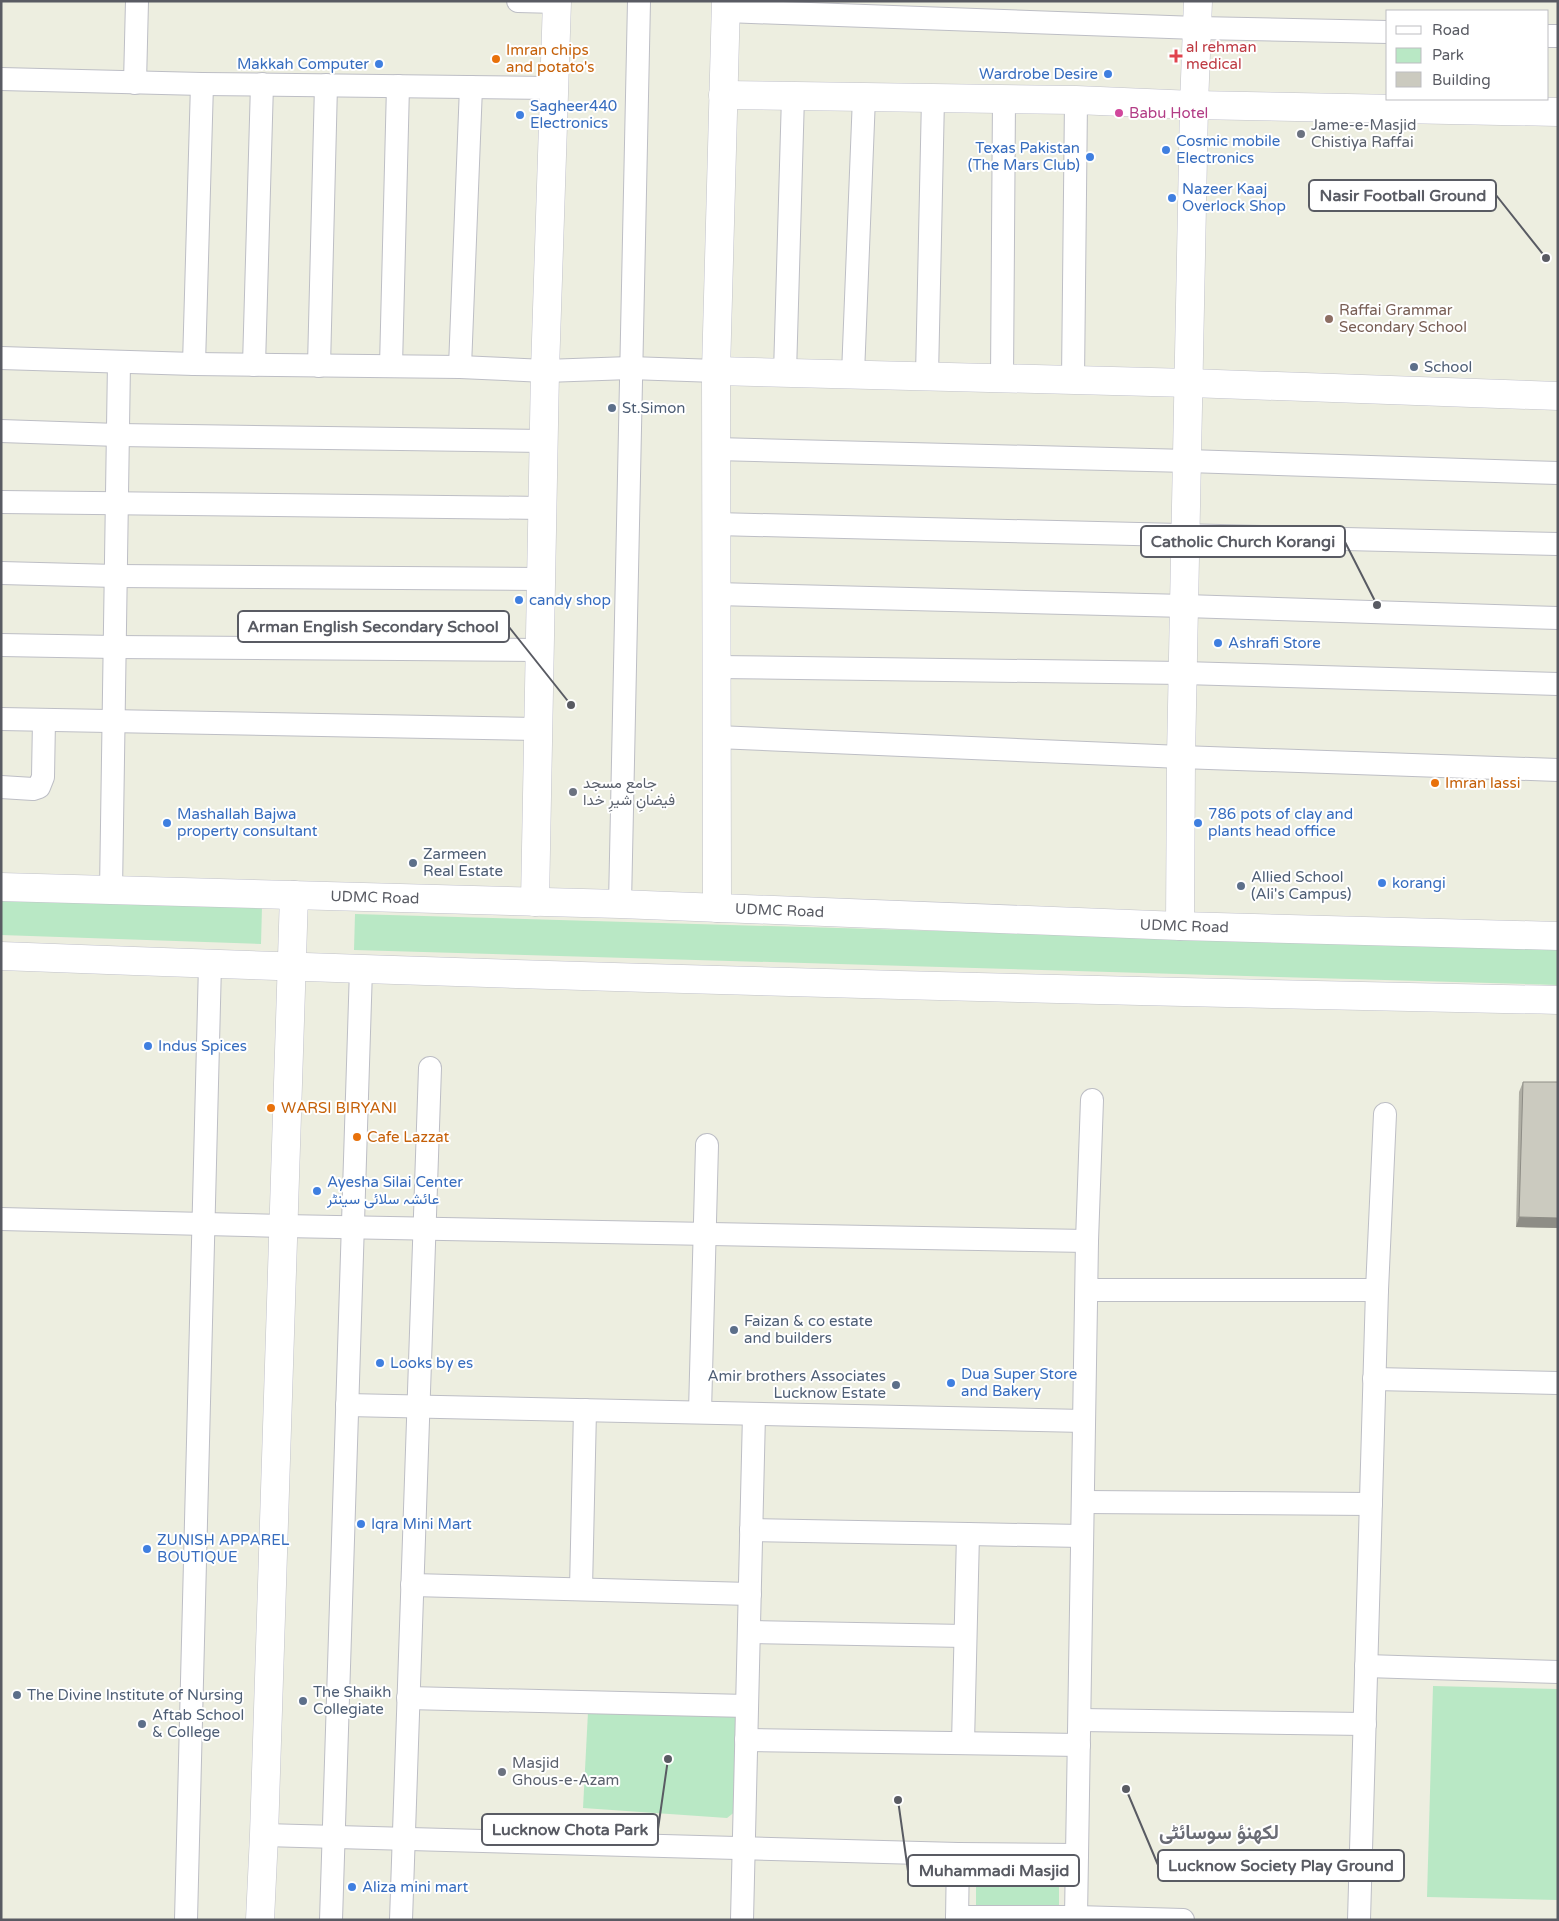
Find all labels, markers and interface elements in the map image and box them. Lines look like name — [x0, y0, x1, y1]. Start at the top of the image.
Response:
legend — [1386, 10, 1549, 100]
text: Road — [1432, 21, 1470, 39]
place label: al rehman medical — [1186, 38, 1257, 73]
place label: Imran chips and potato's — [506, 41, 595, 76]
text: Park — [1432, 46, 1464, 64]
marker: al rehman medical — [1170, 50, 1182, 62]
marker: Imran chips and potato's — [490, 53, 502, 65]
place label: Makkah Computer — [237, 55, 369, 73]
marker: Makkah Computer — [373, 58, 385, 70]
place label: Wardrobe Desire — [979, 65, 1098, 83]
marker: Wardrobe Desire — [1102, 68, 1114, 80]
text: Building — [1432, 71, 1491, 89]
place label: Sagheer440 Electronics — [530, 97, 617, 132]
place label: Babu Hotel — [1129, 104, 1208, 122]
marker: Babu Hotel — [1113, 107, 1125, 119]
marker: Sagheer440 Electronics — [514, 109, 526, 121]
place label: Jame-e-Masjid Chistiya Raffai — [1311, 116, 1417, 151]
marker: Jame-e-Masjid Chistiya Raffai — [1295, 128, 1307, 140]
place label: Cosmic mobile Electronics — [1176, 132, 1280, 167]
place label: Texas Pakistan (The Mars Club) — [968, 139, 1080, 174]
marker: Cosmic mobile Electronics — [1160, 144, 1172, 156]
marker: Texas Pakistan (The Mars Club) — [1084, 151, 1096, 163]
place label: Nazeer Kaaj Overlock Shop — [1182, 180, 1286, 215]
callout: Nasir Football Ground — [1309, 180, 1496, 211]
text: Nasir Football Ground — [1320, 186, 1486, 206]
marker: Nazeer Kaaj Overlock Shop — [1166, 192, 1178, 204]
place label: Raffai Grammar Secondary School — [1339, 301, 1467, 336]
marker: Raffai Grammar Secondary School — [1323, 313, 1335, 325]
place label: School — [1424, 358, 1472, 376]
marker: School — [1408, 361, 1420, 373]
place label: St.Simon — [622, 399, 685, 417]
marker: St.Simon — [606, 402, 618, 414]
callout: Catholic Church Korangi — [1141, 526, 1345, 557]
text: Catholic Church Korangi — [1151, 532, 1335, 552]
place label: candy shop — [529, 591, 611, 609]
marker: candy shop — [513, 594, 525, 606]
callout: Arman English Secondary School — [238, 611, 509, 642]
text: Arman English Secondary School — [247, 617, 499, 637]
place label: Ashrafi Store — [1228, 634, 1321, 652]
marker: Ashrafi Store — [1212, 637, 1224, 649]
place label: جامع مسجد فیضانِ شیرِ خدا — [583, 774, 675, 812]
place label: Imran lassi — [1445, 774, 1520, 792]
marker: Imran lassi — [1429, 777, 1441, 789]
marker: جامع مسجد فیضانِ شیرِ خدا — [567, 786, 579, 798]
place label: Mashallah Bajwa property consultant — [177, 805, 318, 840]
place label: 786 pots of clay and plants head office — [1208, 805, 1353, 840]
marker: Mashallah Bajwa property consultant — [161, 817, 173, 829]
marker: 786 pots of clay and plants head office — [1192, 817, 1204, 829]
place label: Zarmeen Real Estate — [423, 845, 503, 880]
marker: Zarmeen Real Estate — [407, 857, 419, 869]
place label: Allied School (Ali's Campus) — [1251, 868, 1351, 903]
place label: korangi — [1392, 874, 1446, 892]
marker: korangi — [1376, 877, 1388, 889]
marker: Allied School (Ali's Campus) — [1235, 880, 1247, 892]
street label: UDMC Road — [330, 887, 420, 907]
street label: UDMC Road — [735, 900, 825, 921]
street label: UDMC Road — [1139, 915, 1229, 936]
place label: Indus Spices — [158, 1037, 247, 1055]
marker: Indus Spices — [142, 1040, 154, 1052]
place label: WARSI BIRYANI — [281, 1099, 397, 1117]
marker: WARSI BIRYANI — [265, 1102, 277, 1114]
place label: Cafe Lazzat — [367, 1128, 450, 1146]
marker: Cafe Lazzat — [351, 1131, 363, 1143]
place label: Ayesha Silai Center عائشہ سلائی سینٹر — [326, 1173, 463, 1209]
marker: Ayesha Silai Center عائشہ سلائی سینٹر — [311, 1185, 323, 1197]
place label: Faizan & co estate and builders — [744, 1312, 873, 1347]
marker: Faizan & co estate and builders — [728, 1324, 740, 1336]
place label: Looks by es — [390, 1354, 473, 1372]
marker: Looks by es — [374, 1357, 386, 1369]
place label: Dua Super Store and Bakery — [961, 1365, 1077, 1400]
place label: Amir brothers Associates Lucknow Estate — [707, 1367, 886, 1402]
marker: Dua Super Store and Bakery — [945, 1377, 957, 1389]
marker: Amir brothers Associates Lucknow Estate — [890, 1379, 902, 1391]
place label: Iqra Mini Mart — [371, 1515, 472, 1533]
marker: Iqra Mini Mart — [355, 1518, 367, 1530]
place label: ZUNISH APPAREL BOUTIQUE — [157, 1531, 290, 1566]
marker: ZUNISH APPAREL BOUTIQUE — [141, 1543, 153, 1555]
place label: The Shaikh Collegiate — [313, 1683, 391, 1718]
place label: The Divine Institute of Nursing — [27, 1686, 243, 1704]
marker: The Divine Institute of Nursing — [11, 1689, 23, 1701]
marker: The Shaikh Collegiate — [297, 1695, 309, 1707]
place label: Aftab School & College — [152, 1706, 244, 1741]
marker: Aftab School & College — [136, 1718, 148, 1730]
place label: Masjid Ghous-e-Azam — [512, 1754, 619, 1789]
marker: Masjid Ghous-e-Azam — [496, 1766, 508, 1778]
callout: Lucknow Chota Park — [482, 1814, 658, 1845]
text: Lucknow Chota Park — [492, 1820, 648, 1840]
district label: لکھنؤ سوسائٹی — [1159, 1821, 1279, 1845]
callout: Lucknow Society Play Ground — [1158, 1850, 1404, 1881]
callout: Muhammadi Masjid — [908, 1855, 1079, 1886]
text: Lucknow Society Play Ground — [1168, 1856, 1394, 1876]
text: Muhammadi Masjid — [919, 1861, 1069, 1881]
place label: Aliza mini mart — [362, 1878, 469, 1896]
marker: Aliza mini mart — [346, 1881, 358, 1893]

